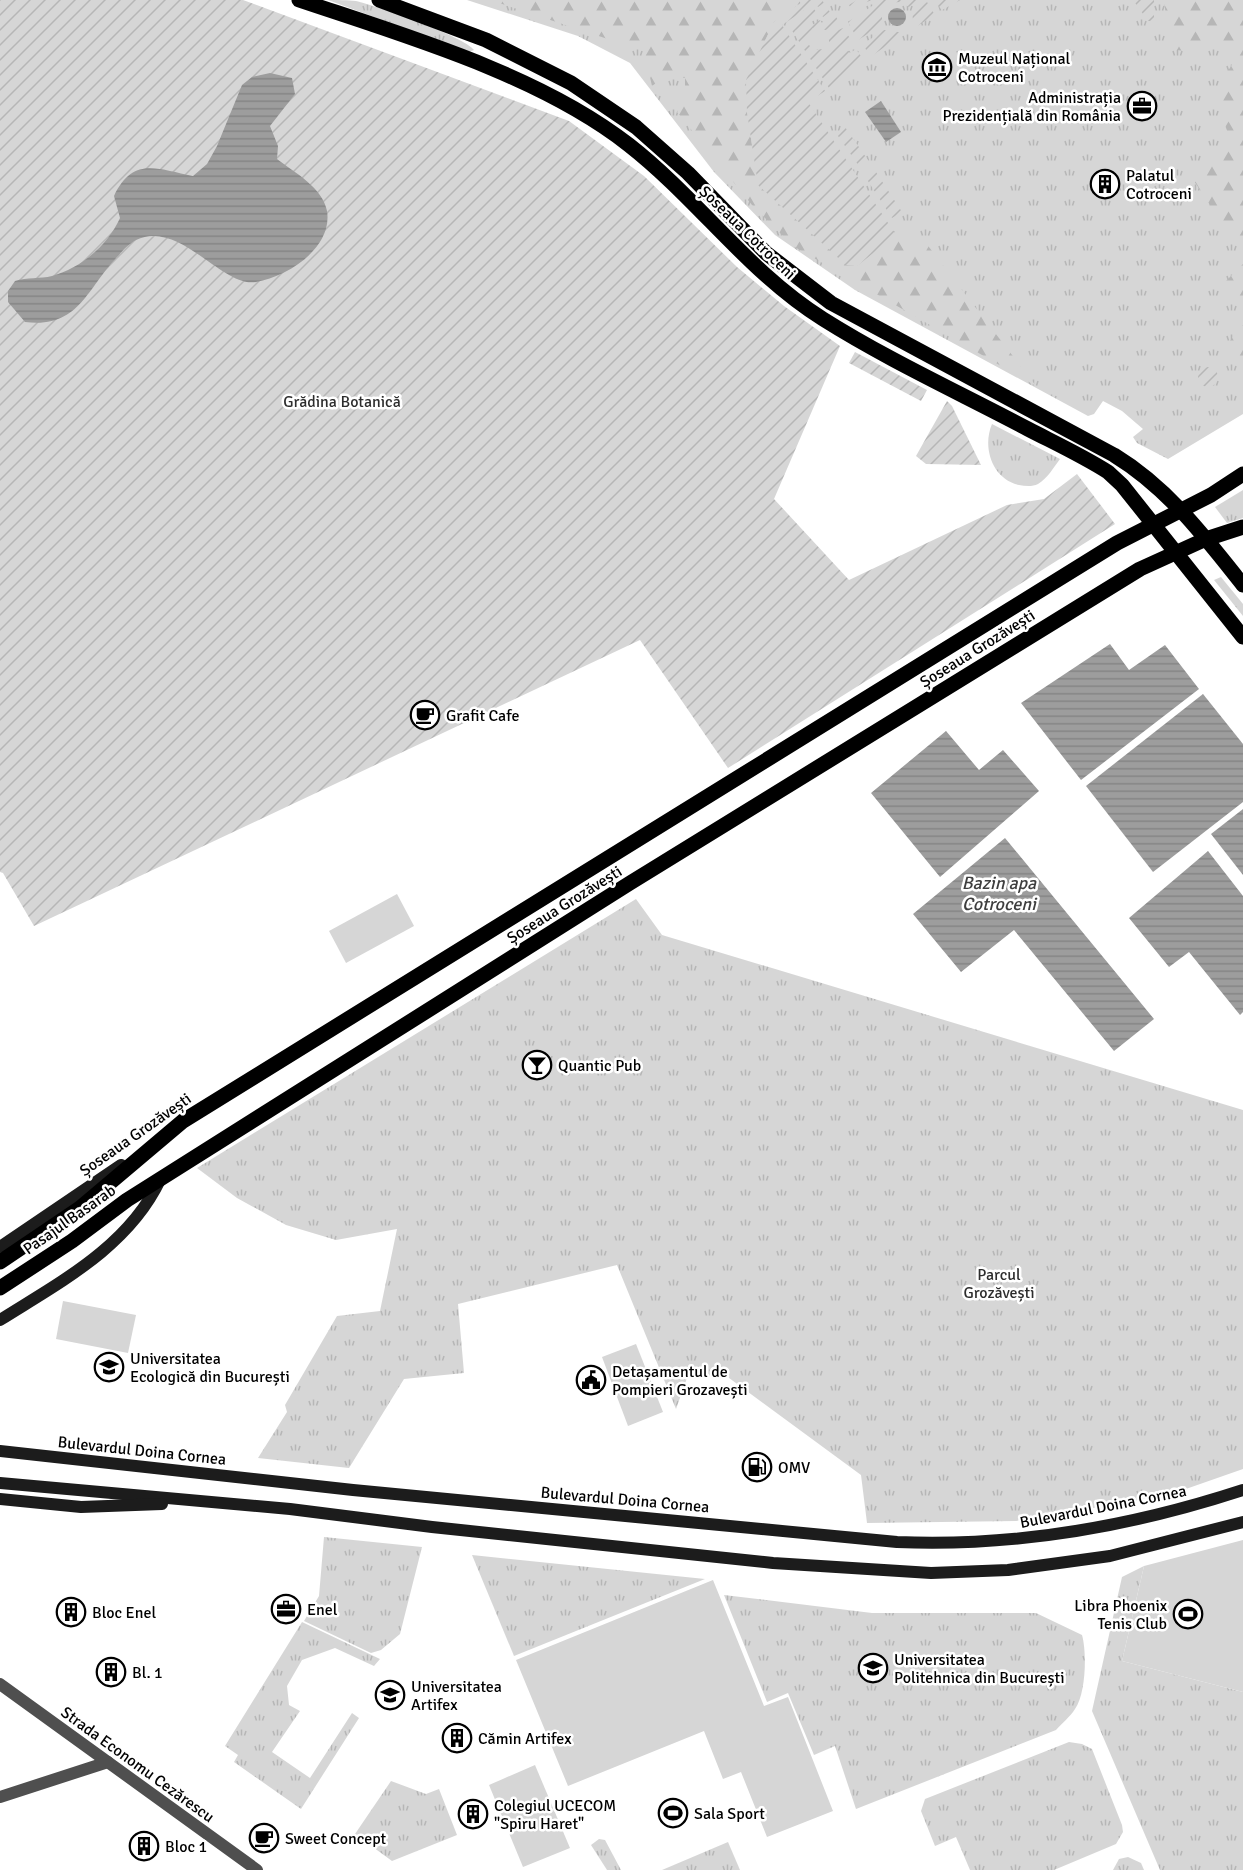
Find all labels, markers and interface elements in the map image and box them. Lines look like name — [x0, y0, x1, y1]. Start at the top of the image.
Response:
place label: Muzeul Național Cotroceni — [958, 49, 1071, 87]
museum icon: Muzeul Național Cotroceni — [921, 51, 953, 83]
place label: Administrația Prezidențială din România — [943, 88, 1121, 126]
office icon: Administrația Prezidențială din România — [1126, 90, 1158, 122]
place label: Palatul Cotroceni — [1126, 166, 1192, 204]
building icon: Palatul Cotroceni — [1089, 168, 1121, 200]
street label: Șoseaua Cotroceni — [695, 182, 800, 284]
park label: Grădina Botanică — [283, 392, 401, 412]
street label: Șoseaua Grozăvești — [916, 605, 1039, 692]
cafe icon: Grafit Cafe — [409, 699, 441, 731]
place label: Grafit Cafe — [446, 706, 519, 726]
street label: Șoseaua Grozăvești — [503, 861, 626, 948]
water label: Bazin apa Cotroceni — [962, 872, 1038, 915]
bar icon: Quantic Pub — [521, 1049, 553, 1081]
place label: Quantic Pub — [558, 1056, 641, 1076]
street label: Șoseaua Grozăvești — [76, 1089, 195, 1181]
street label: Pasajul Basarab — [19, 1180, 120, 1259]
park label: Parcul Grozăvești — [963, 1265, 1035, 1303]
place label: Universitatea Ecologică din București — [130, 1349, 290, 1387]
school or university icon: Universitatea Ecologică din București — [93, 1351, 125, 1383]
place label: Detașamentul de Pompieri Grozavești — [612, 1362, 748, 1400]
public building icon: Detașamentul de Pompieri Grozavești — [575, 1364, 607, 1396]
street label: Bulevardul Doina Cornea — [57, 1432, 227, 1470]
fuel station icon: OMV — [741, 1451, 773, 1483]
place label: OMV — [778, 1458, 810, 1478]
street label: Bulevardul Doina Cornea — [1018, 1481, 1188, 1533]
street label: Bulevardul Doina Cornea — [540, 1483, 710, 1517]
office icon: Enel — [270, 1593, 302, 1625]
building icon: Bloc Enel — [55, 1596, 87, 1628]
place label: Libra Phoenix Tenis Club — [1074, 1596, 1168, 1634]
sports icon: Libra Phoenix Tenis Club — [1172, 1598, 1204, 1630]
place label: Enel — [307, 1600, 338, 1620]
place label: Bloc Enel — [92, 1603, 156, 1623]
place label: Universitatea Politehnica din București — [894, 1650, 1065, 1688]
school or university icon: Universitatea Politehnica din București — [857, 1652, 889, 1684]
building icon: Bl. 1 — [95, 1656, 127, 1688]
place label: Bl. 1 — [132, 1663, 163, 1683]
place label: Universitatea Artifex — [411, 1677, 502, 1715]
school or university icon: Universitatea Artifex — [374, 1679, 406, 1711]
street label: Strada Economu Cezărescu — [57, 1702, 218, 1827]
building icon: Cămin Artifex — [441, 1722, 473, 1754]
place label: Cămin Artifex — [478, 1729, 572, 1749]
place label: Colegiul UCECOM "Spiru Haret" — [494, 1796, 616, 1834]
sports icon: Sala Sport — [657, 1797, 689, 1829]
building icon: Colegiul UCECOM "Spiru Haret" — [457, 1798, 489, 1830]
place label: Sala Sport — [694, 1804, 765, 1824]
cafe icon: Sweet Concept — [248, 1822, 280, 1854]
place label: Sweet Concept — [285, 1829, 387, 1849]
building icon: Bloc 1 — [128, 1830, 160, 1862]
place label: Bloc 1 — [165, 1837, 207, 1857]

